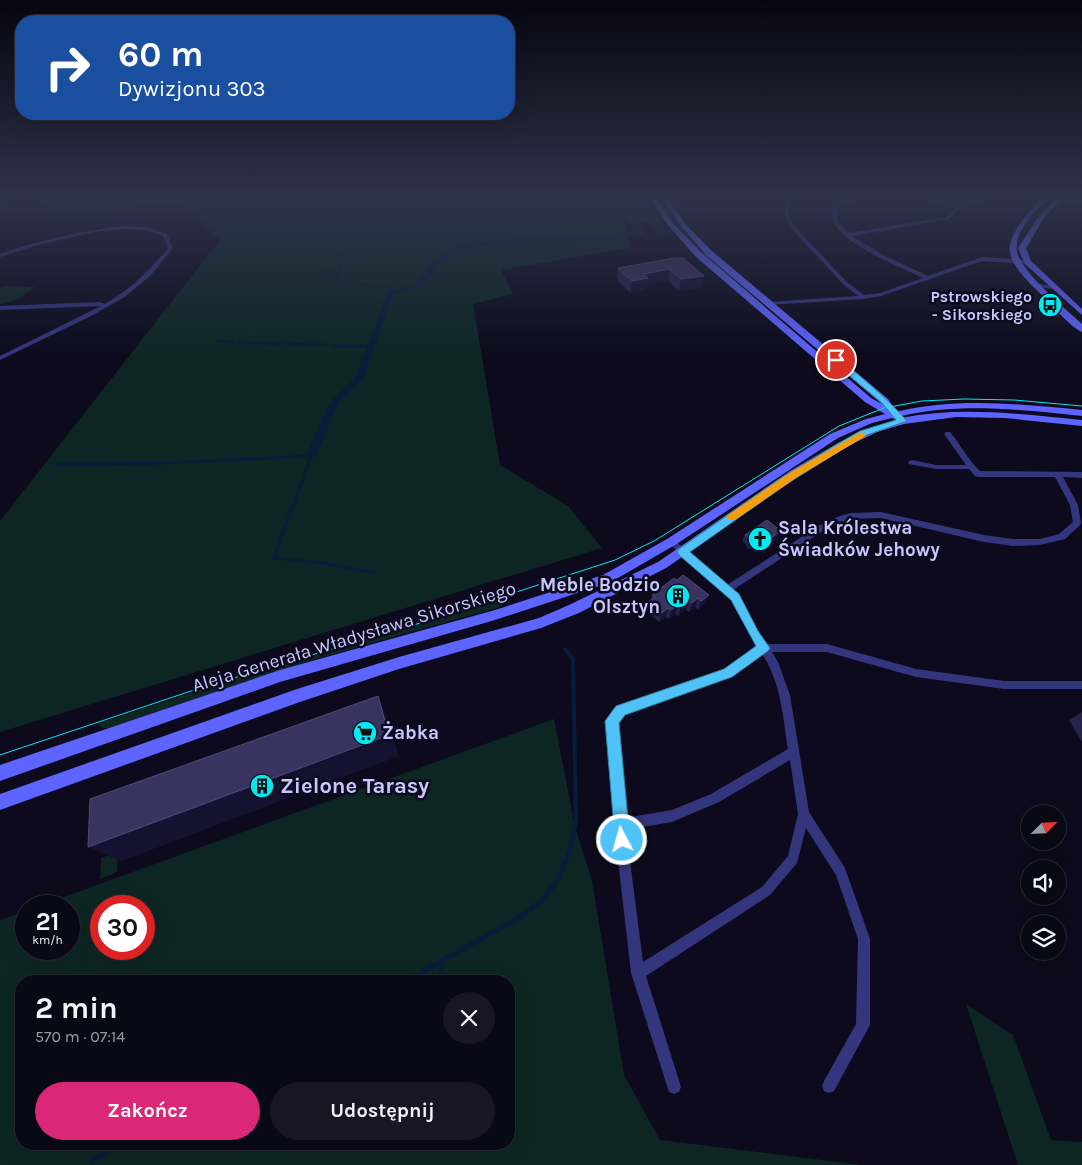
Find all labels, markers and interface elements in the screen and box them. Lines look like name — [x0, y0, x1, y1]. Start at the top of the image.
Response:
text: 60 m — [118, 34, 203, 75]
icon: right — [35, 35, 100, 100]
text: Dywizjonu 303 — [118, 76, 265, 102]
place label: Pstrowskiego - Sikorskiego — [930, 287, 1032, 324]
bus stop icon: Pstrowskiego - Sikorskiego — [1037, 292, 1063, 318]
pin — [815, 339, 857, 381]
icon: arrive — [822, 346, 850, 374]
place label: Sala Królestwa Świadków Jehowy — [778, 517, 940, 561]
church icon: Sala Królestwa Świadków Jehowy — [747, 526, 773, 552]
place label: Meble Bodzio Olsztyn — [540, 574, 660, 618]
street label: Aleja Generała Władysława Sikorskiego — [189, 577, 519, 697]
building icon: Meble Bodzio Olsztyn — [665, 583, 691, 609]
supermarket icon: Żabka — [352, 720, 378, 746]
place label: Żabka — [382, 721, 439, 744]
building icon: Zielone Tarasy — [249, 773, 275, 799]
place label: Zielone Tarasy — [280, 773, 429, 799]
north arrow — [1021, 805, 1066, 850]
map controls — [1021, 805, 1066, 960]
position arrow — [595, 813, 647, 865]
button: sound — [1021, 860, 1066, 905]
speed limit sign: 30 — [90, 895, 155, 960]
text: 21 — [35, 907, 60, 936]
button: layers — [1021, 915, 1066, 960]
text: km/h — [32, 933, 63, 947]
text: 2 min — [35, 990, 118, 1026]
button: close — [443, 992, 495, 1044]
text: 570 m · 07:14 — [35, 1027, 125, 1046]
button: Zakończ — [35, 1082, 260, 1140]
button: Udostępnij — [270, 1082, 495, 1140]

